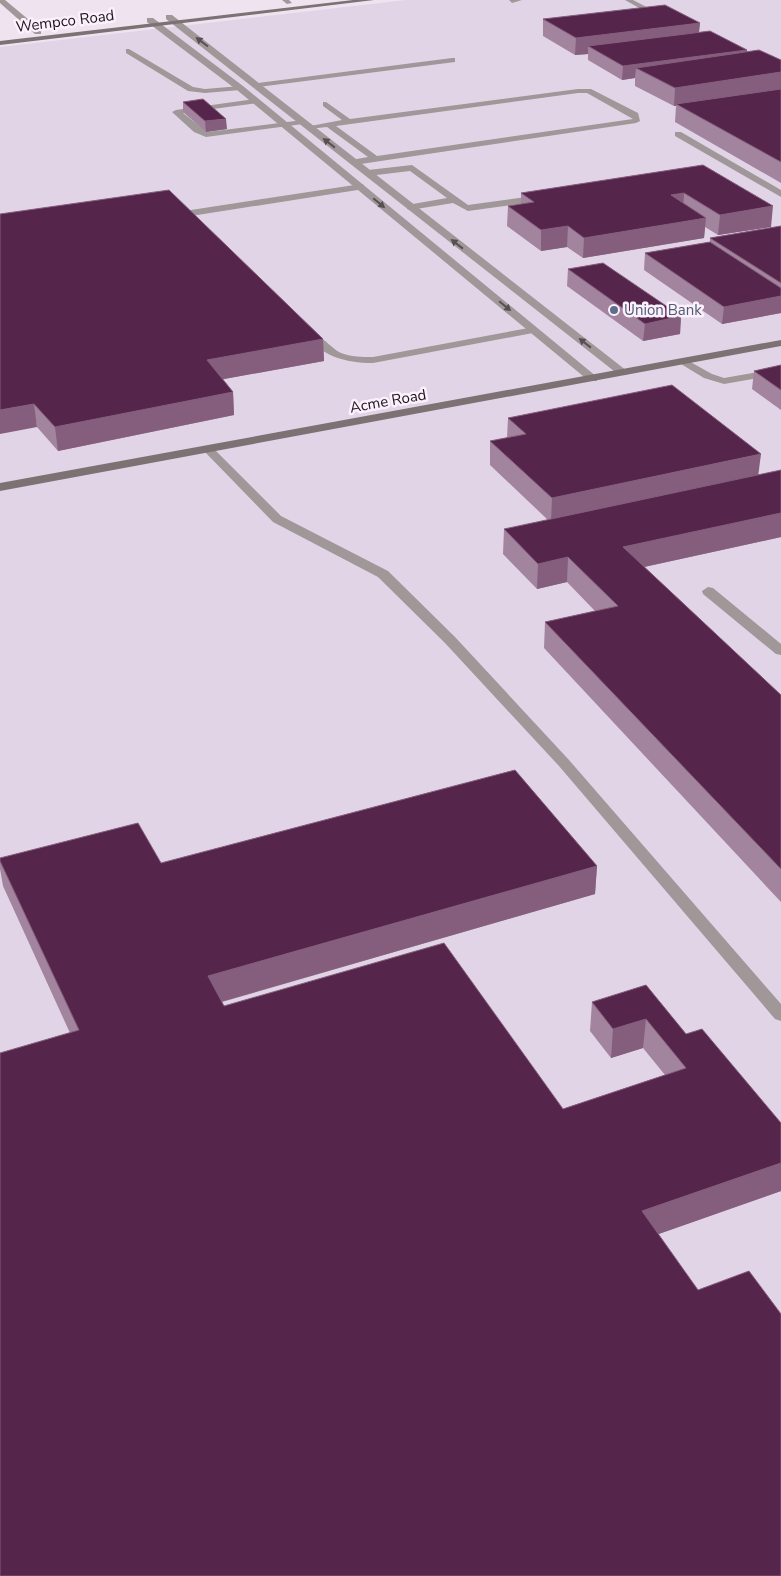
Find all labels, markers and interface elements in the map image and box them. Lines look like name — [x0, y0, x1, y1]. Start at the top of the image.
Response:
street label: Wempco Road — [15, 5, 115, 37]
one-way arrow — [196, 37, 209, 48]
one-way arrow — [323, 137, 336, 148]
one-way arrow — [373, 197, 386, 208]
one-way arrow — [451, 238, 464, 249]
place label: Union Bank — [624, 300, 702, 320]
one-way arrow — [498, 301, 511, 312]
marker: Union Bank — [608, 304, 620, 316]
one-way arrow — [579, 338, 592, 349]
street label: Acme Road — [348, 384, 428, 418]

